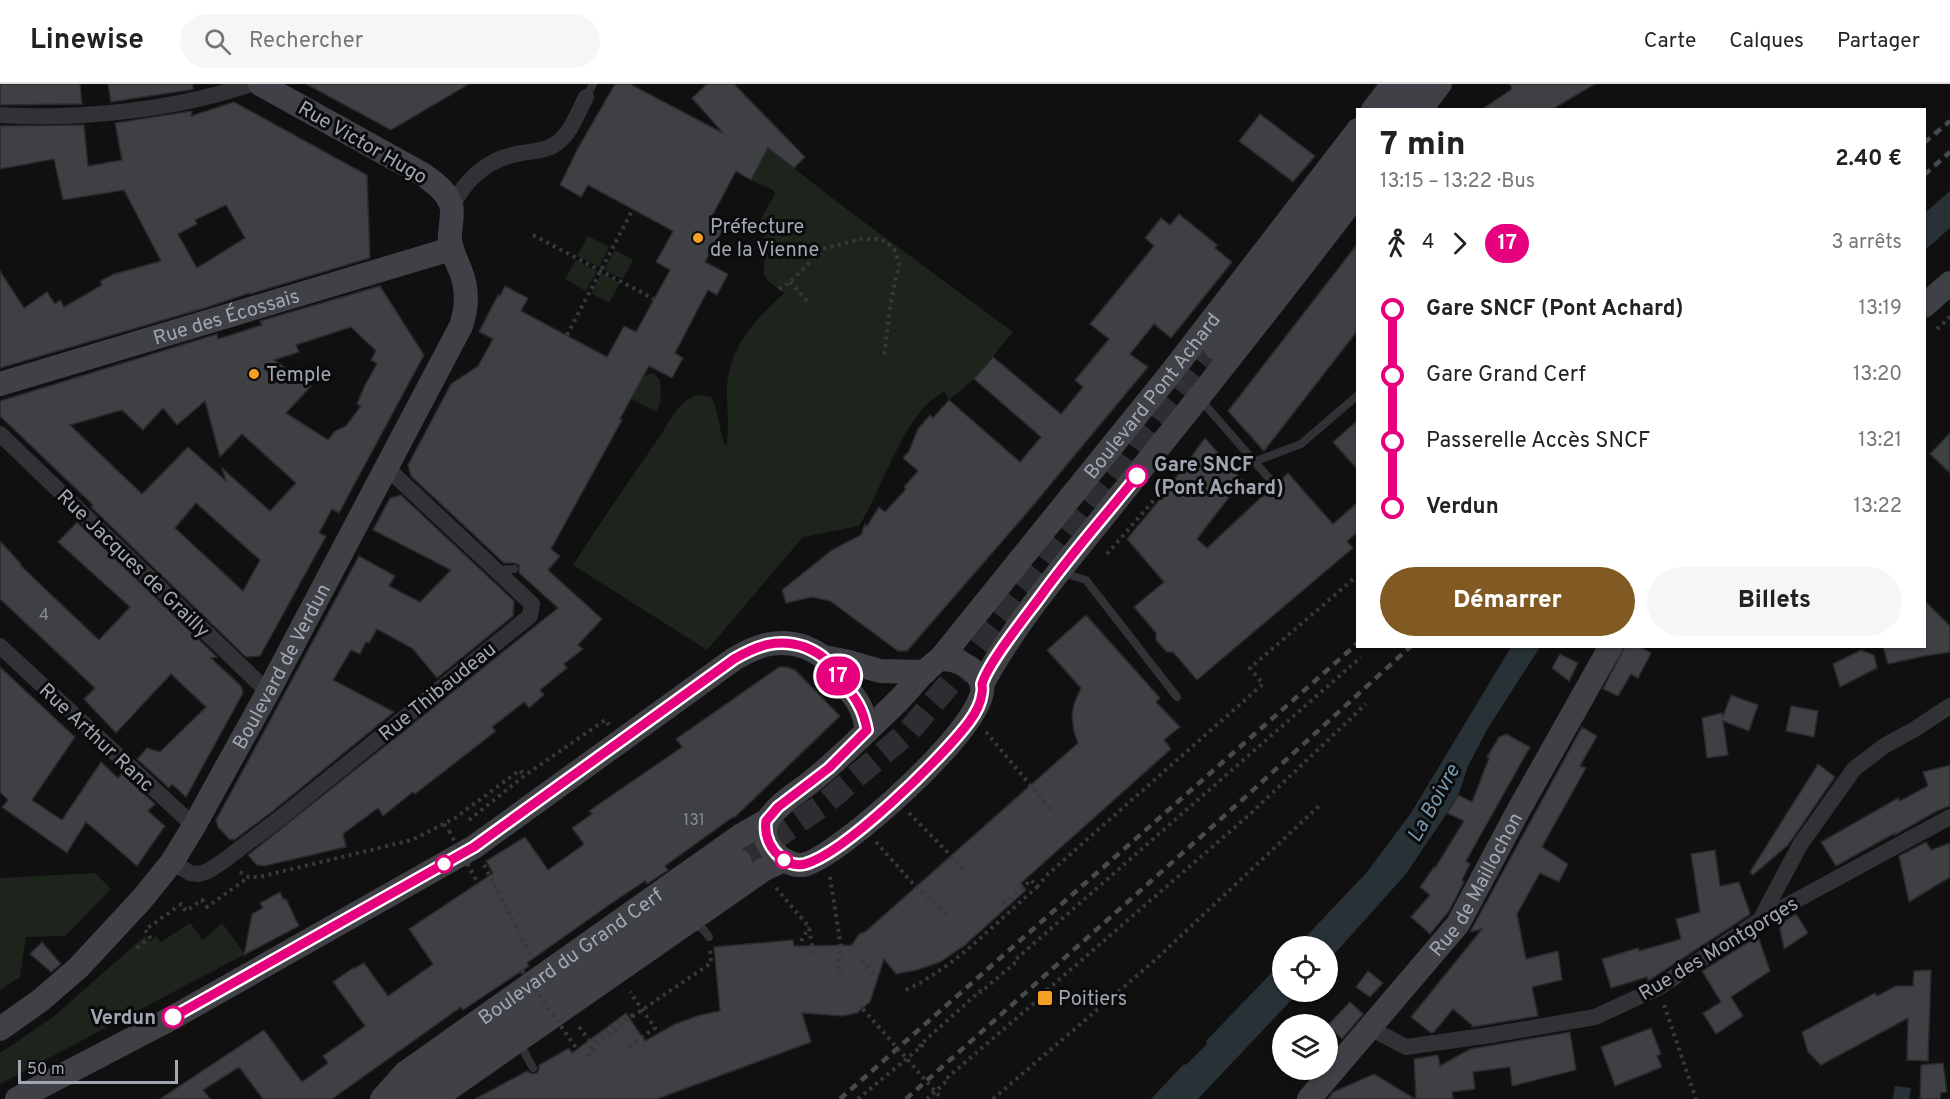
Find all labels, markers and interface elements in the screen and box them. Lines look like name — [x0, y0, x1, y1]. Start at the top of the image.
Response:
search box — [180, 14, 600, 68]
text: Linewise — [30, 23, 144, 59]
icon: search — [201, 25, 234, 58]
text: Rechercher — [249, 28, 363, 55]
text: Carte — [1644, 28, 1696, 55]
text: Calques — [1729, 28, 1804, 55]
text: Partager — [1837, 28, 1920, 55]
street label: Rue Victor Hugo — [293, 96, 431, 191]
text: 7 min — [1380, 125, 1466, 167]
text: 2.40 € — [1835, 146, 1902, 173]
text: 13:15 – 13:22 · Bus — [1380, 169, 1535, 195]
place label: Préfecture de la Vienne — [710, 215, 819, 264]
icon: walk — [1380, 227, 1413, 260]
icon: forward — [1443, 227, 1476, 260]
text: 4 — [1422, 230, 1434, 256]
text: 17 — [1497, 230, 1517, 257]
text: 3 arrêts — [1832, 230, 1902, 256]
marker: Préfecture de la Vienne — [691, 231, 705, 245]
street label: Rue des Écossais — [150, 284, 303, 352]
text: Gare SNCF (Pont Achard) — [1426, 296, 1684, 323]
text: 13:19 — [1859, 296, 1902, 322]
street label: Boulevard Pont Achard — [1079, 308, 1227, 485]
text: Gare Grand Cerf — [1426, 362, 1586, 389]
text: 13:20 — [1853, 362, 1902, 388]
place label: Temple — [266, 363, 331, 389]
marker: Temple — [247, 367, 261, 381]
text: Passerelle Accès SNCF — [1426, 428, 1651, 455]
text: 13:21 — [1858, 428, 1902, 454]
place label: Gare SNCF (Pont Achard) — [1154, 453, 1284, 502]
marker: Gare SNCF (Pont Achard) — [1126, 465, 1148, 487]
street label: Rue Jacques de Grailly — [51, 485, 215, 644]
text: Verdun — [1426, 494, 1499, 521]
text: 13:22 — [1854, 494, 1902, 520]
button: Démarrer — [1380, 567, 1635, 636]
button: Billets — [1647, 567, 1902, 636]
street label: Boulevard de Verdun — [228, 580, 338, 755]
house number: 4 — [39, 606, 49, 626]
street label: Rue Thibaudeau — [374, 637, 502, 748]
line badge: 17 — [811, 656, 865, 696]
text: 17 — [828, 663, 848, 690]
street label: Rue Arthur Ranc — [33, 678, 159, 799]
water label: La Boivre — [1402, 759, 1467, 847]
street label: Rue de Maillochon — [1425, 809, 1530, 963]
house number: 131 — [683, 811, 705, 831]
unlabelled marker — [775, 851, 793, 869]
unlabelled marker — [435, 855, 453, 873]
street label: Boulevard du Grand Cerf — [474, 883, 669, 1032]
street label: Rue des Montgorges — [1634, 892, 1804, 1008]
map controls — [1272, 936, 1338, 1080]
button: locate — [1272, 936, 1338, 1002]
place label: Poitiers — [1058, 987, 1127, 1013]
marker: Poitiers — [1036, 989, 1054, 1007]
place label: Verdun — [90, 1006, 156, 1032]
marker: Verdun — [162, 1006, 184, 1028]
button: layers — [1272, 1014, 1338, 1080]
scale bar — [18, 1057, 178, 1084]
text: 50 m — [27, 1060, 65, 1080]

